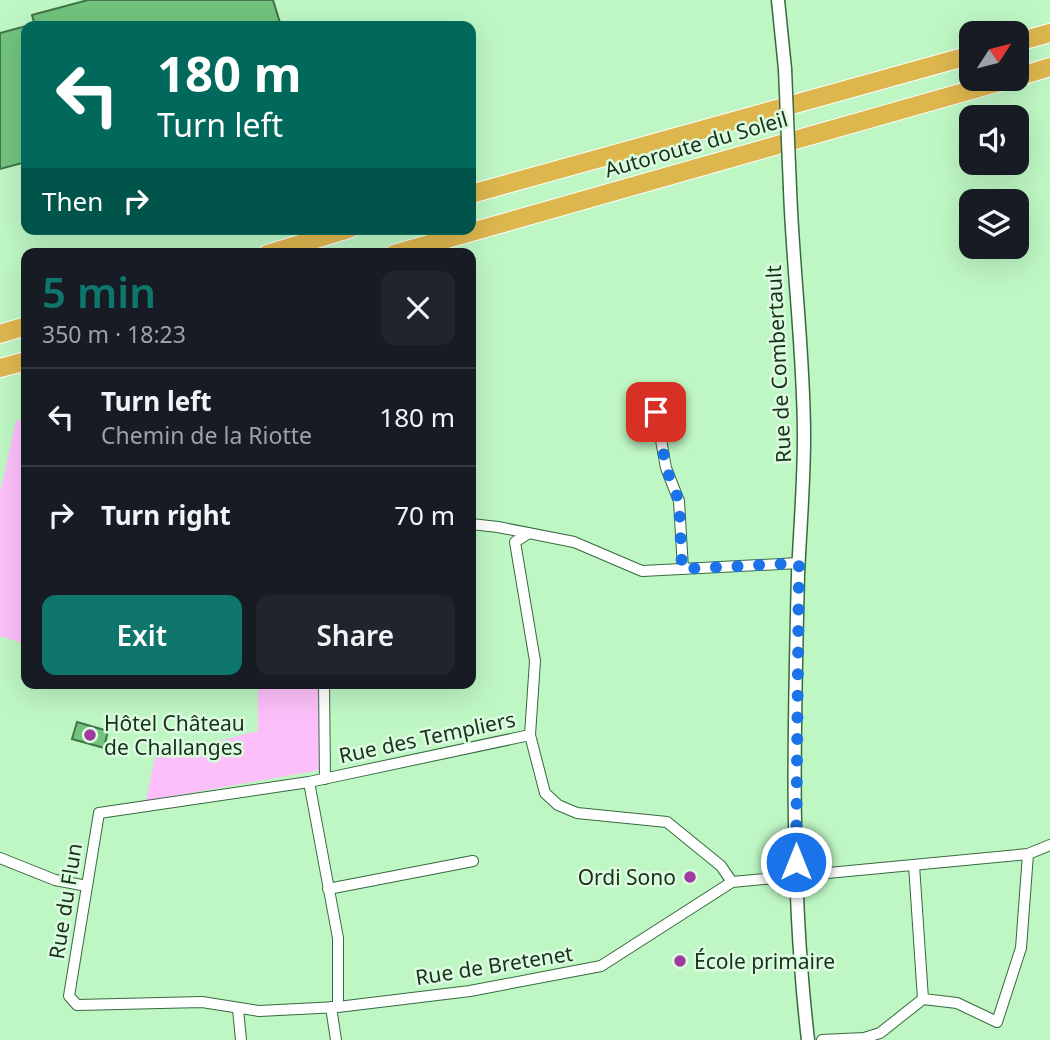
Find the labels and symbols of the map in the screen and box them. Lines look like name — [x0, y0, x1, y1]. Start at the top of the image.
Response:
north arrow — [959, 21, 1029, 91]
street label: Autoroute du Soleil — [601, 104, 791, 184]
street label: Rue de Combertault — [759, 264, 797, 464]
pin — [626, 382, 686, 442]
street label: Rue des Templiers — [336, 705, 518, 769]
place label: Hôtel Château de Challanges — [104, 709, 245, 761]
marker: Hôtel Château de Challanges — [82, 727, 98, 743]
position arrow — [759, 825, 833, 899]
street label: Rue du Flun — [42, 841, 88, 961]
place label: Ordi Sono — [578, 863, 676, 891]
marker: Ordi Sono — [682, 869, 698, 885]
street label: Rue de Bretenet — [413, 939, 575, 991]
place label: École primaire — [694, 947, 835, 975]
marker: École primaire — [672, 953, 688, 969]

